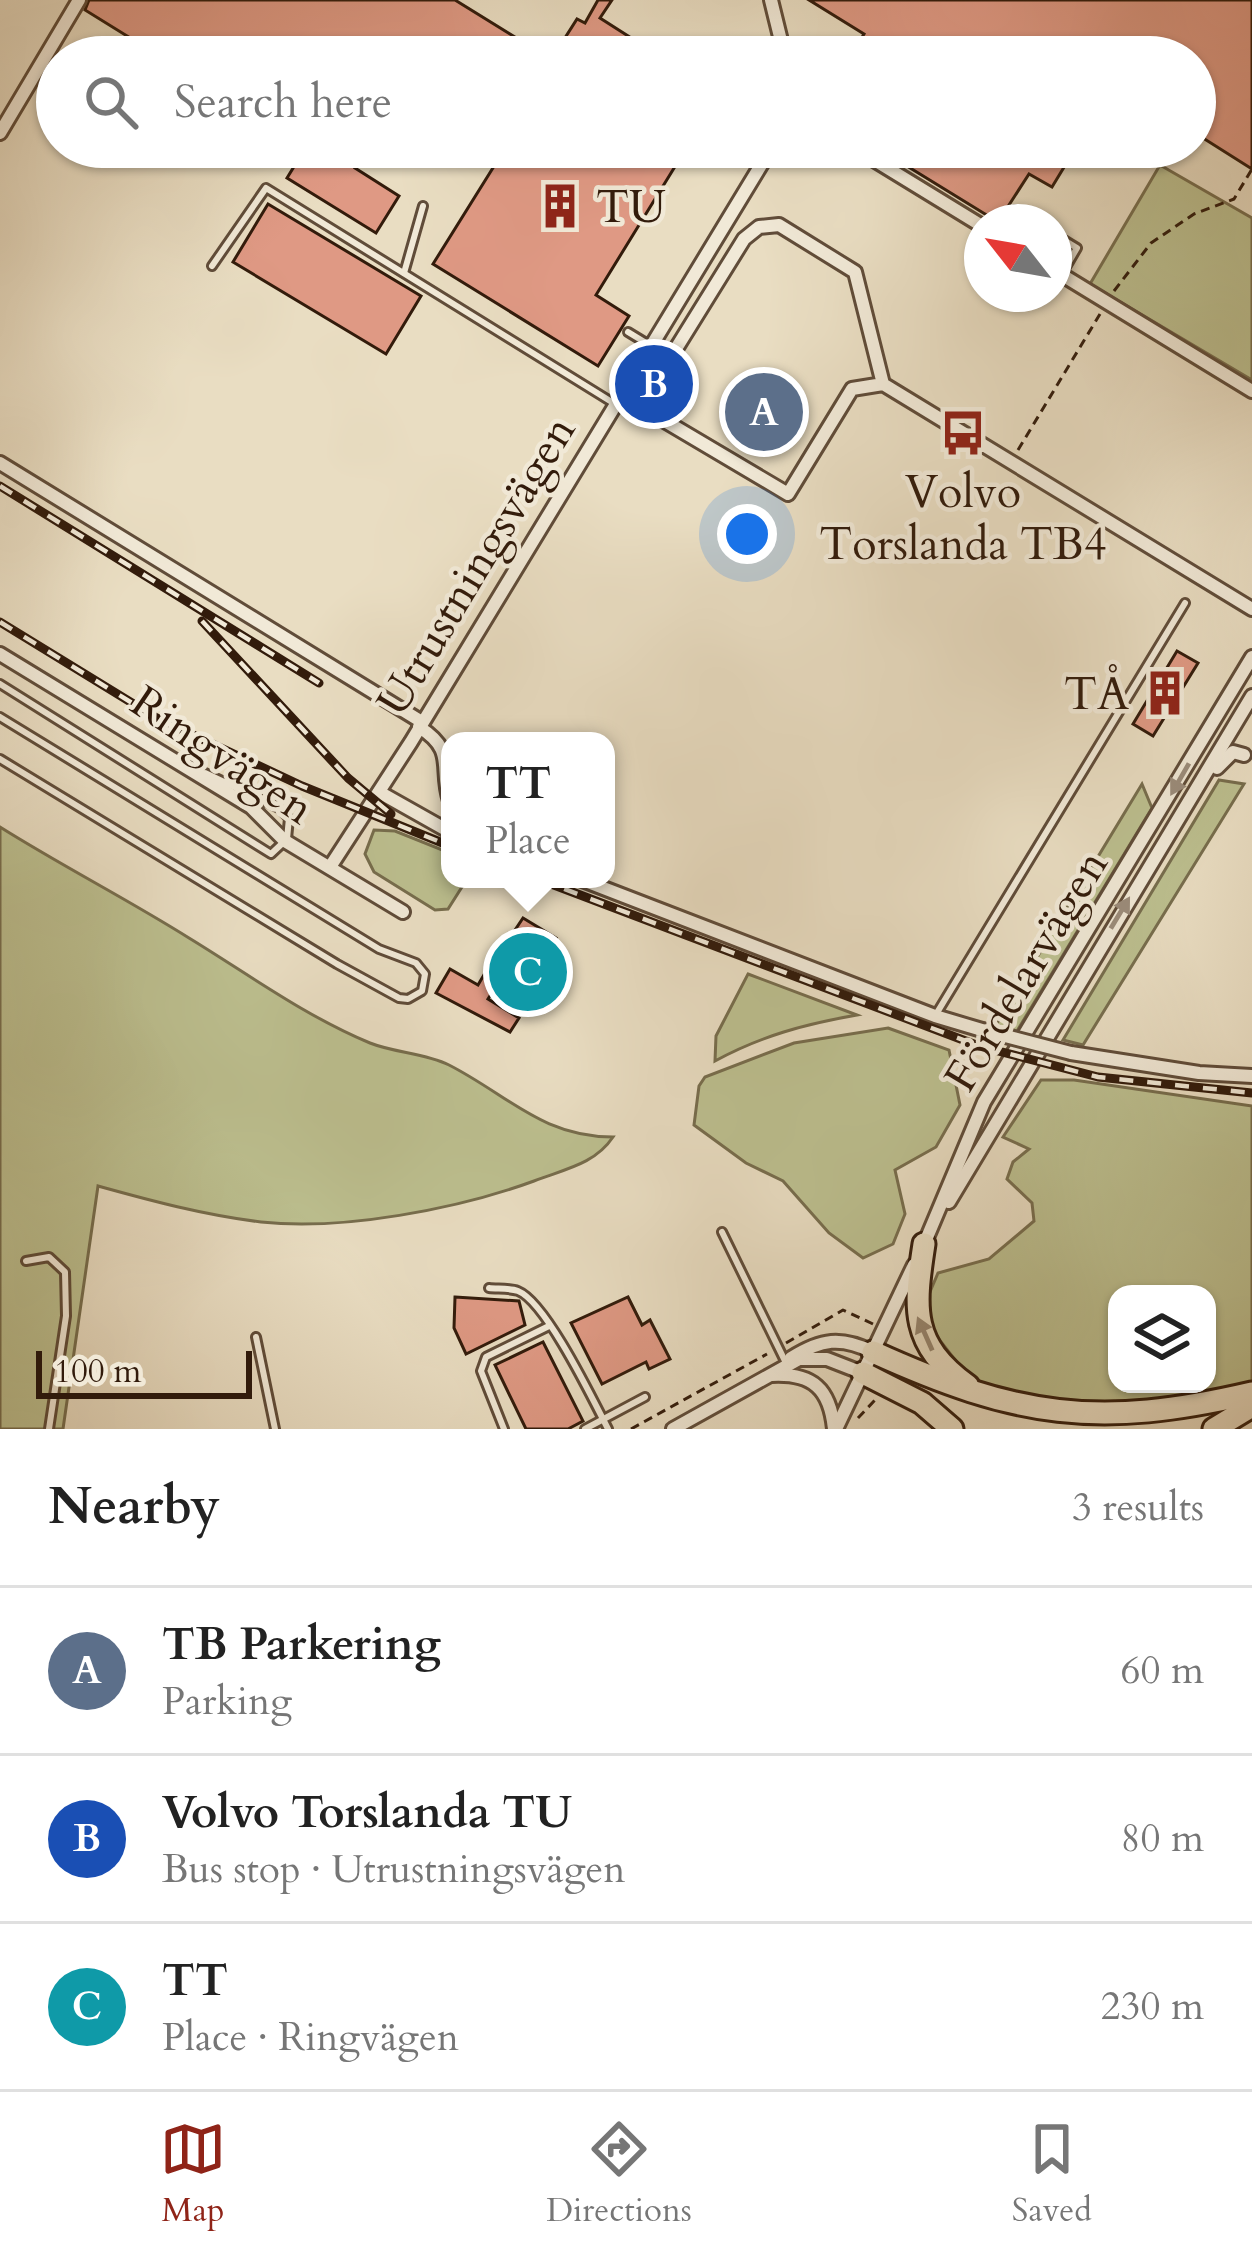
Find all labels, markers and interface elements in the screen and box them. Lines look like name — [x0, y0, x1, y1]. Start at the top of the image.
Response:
search box — [36, 36, 1216, 168]
icon: search — [78, 69, 144, 135]
text: Search here — [174, 72, 392, 133]
place label: TU — [596, 177, 666, 238]
building icon: TU — [535, 181, 585, 231]
north arrow — [964, 204, 1072, 312]
pin: B — [615, 339, 693, 429]
pin: A — [725, 367, 803, 457]
street label: Utrustningsvägen — [363, 404, 590, 727]
bus stop icon: Volvo Torslanda TB4 — [938, 408, 988, 458]
place label: Volvo Torslanda TB4 — [819, 462, 1107, 575]
your location — [717, 504, 777, 564]
place label: TÅ — [1064, 664, 1129, 725]
building icon: TÅ — [1140, 668, 1190, 718]
street label: Ringvägen — [119, 672, 326, 839]
popup — [441, 732, 615, 888]
text: TT — [485, 753, 551, 814]
one-way arrow — [1170, 762, 1191, 797]
text: Place — [485, 814, 571, 867]
street label: Fördelarvägen — [930, 838, 1123, 1103]
one-way arrow — [1109, 896, 1130, 930]
pin: C — [489, 927, 567, 1017]
map controls — [1108, 1285, 1216, 1393]
button: layers — [1108, 1285, 1216, 1393]
one-way arrow — [915, 1316, 935, 1351]
scale bar — [36, 1345, 252, 1398]
text: 100 m — [54, 1349, 141, 1394]
text: Nearby — [48, 1472, 220, 1542]
text: 3 results — [1072, 1481, 1204, 1534]
text: TB Parkering — [162, 1614, 441, 1675]
text: A — [72, 1644, 102, 1697]
text: 60 m — [1121, 1644, 1204, 1697]
text: Parking — [162, 1675, 292, 1728]
text: Volvo Torslanda TU — [162, 1782, 572, 1843]
text: B — [73, 1812, 101, 1865]
text: 80 m — [1121, 1812, 1204, 1865]
text: Bus stop · Utrustningsvägen — [162, 1843, 626, 1896]
text: TT — [162, 1950, 228, 2011]
text: C — [72, 1980, 102, 2033]
text: 230 m — [1101, 1980, 1204, 2033]
text: Place · Ringvägen — [162, 2011, 459, 2064]
tab: Map — [160, 2116, 226, 2233]
tab: Directions — [546, 2116, 692, 2233]
tab: Saved — [1012, 2116, 1092, 2233]

